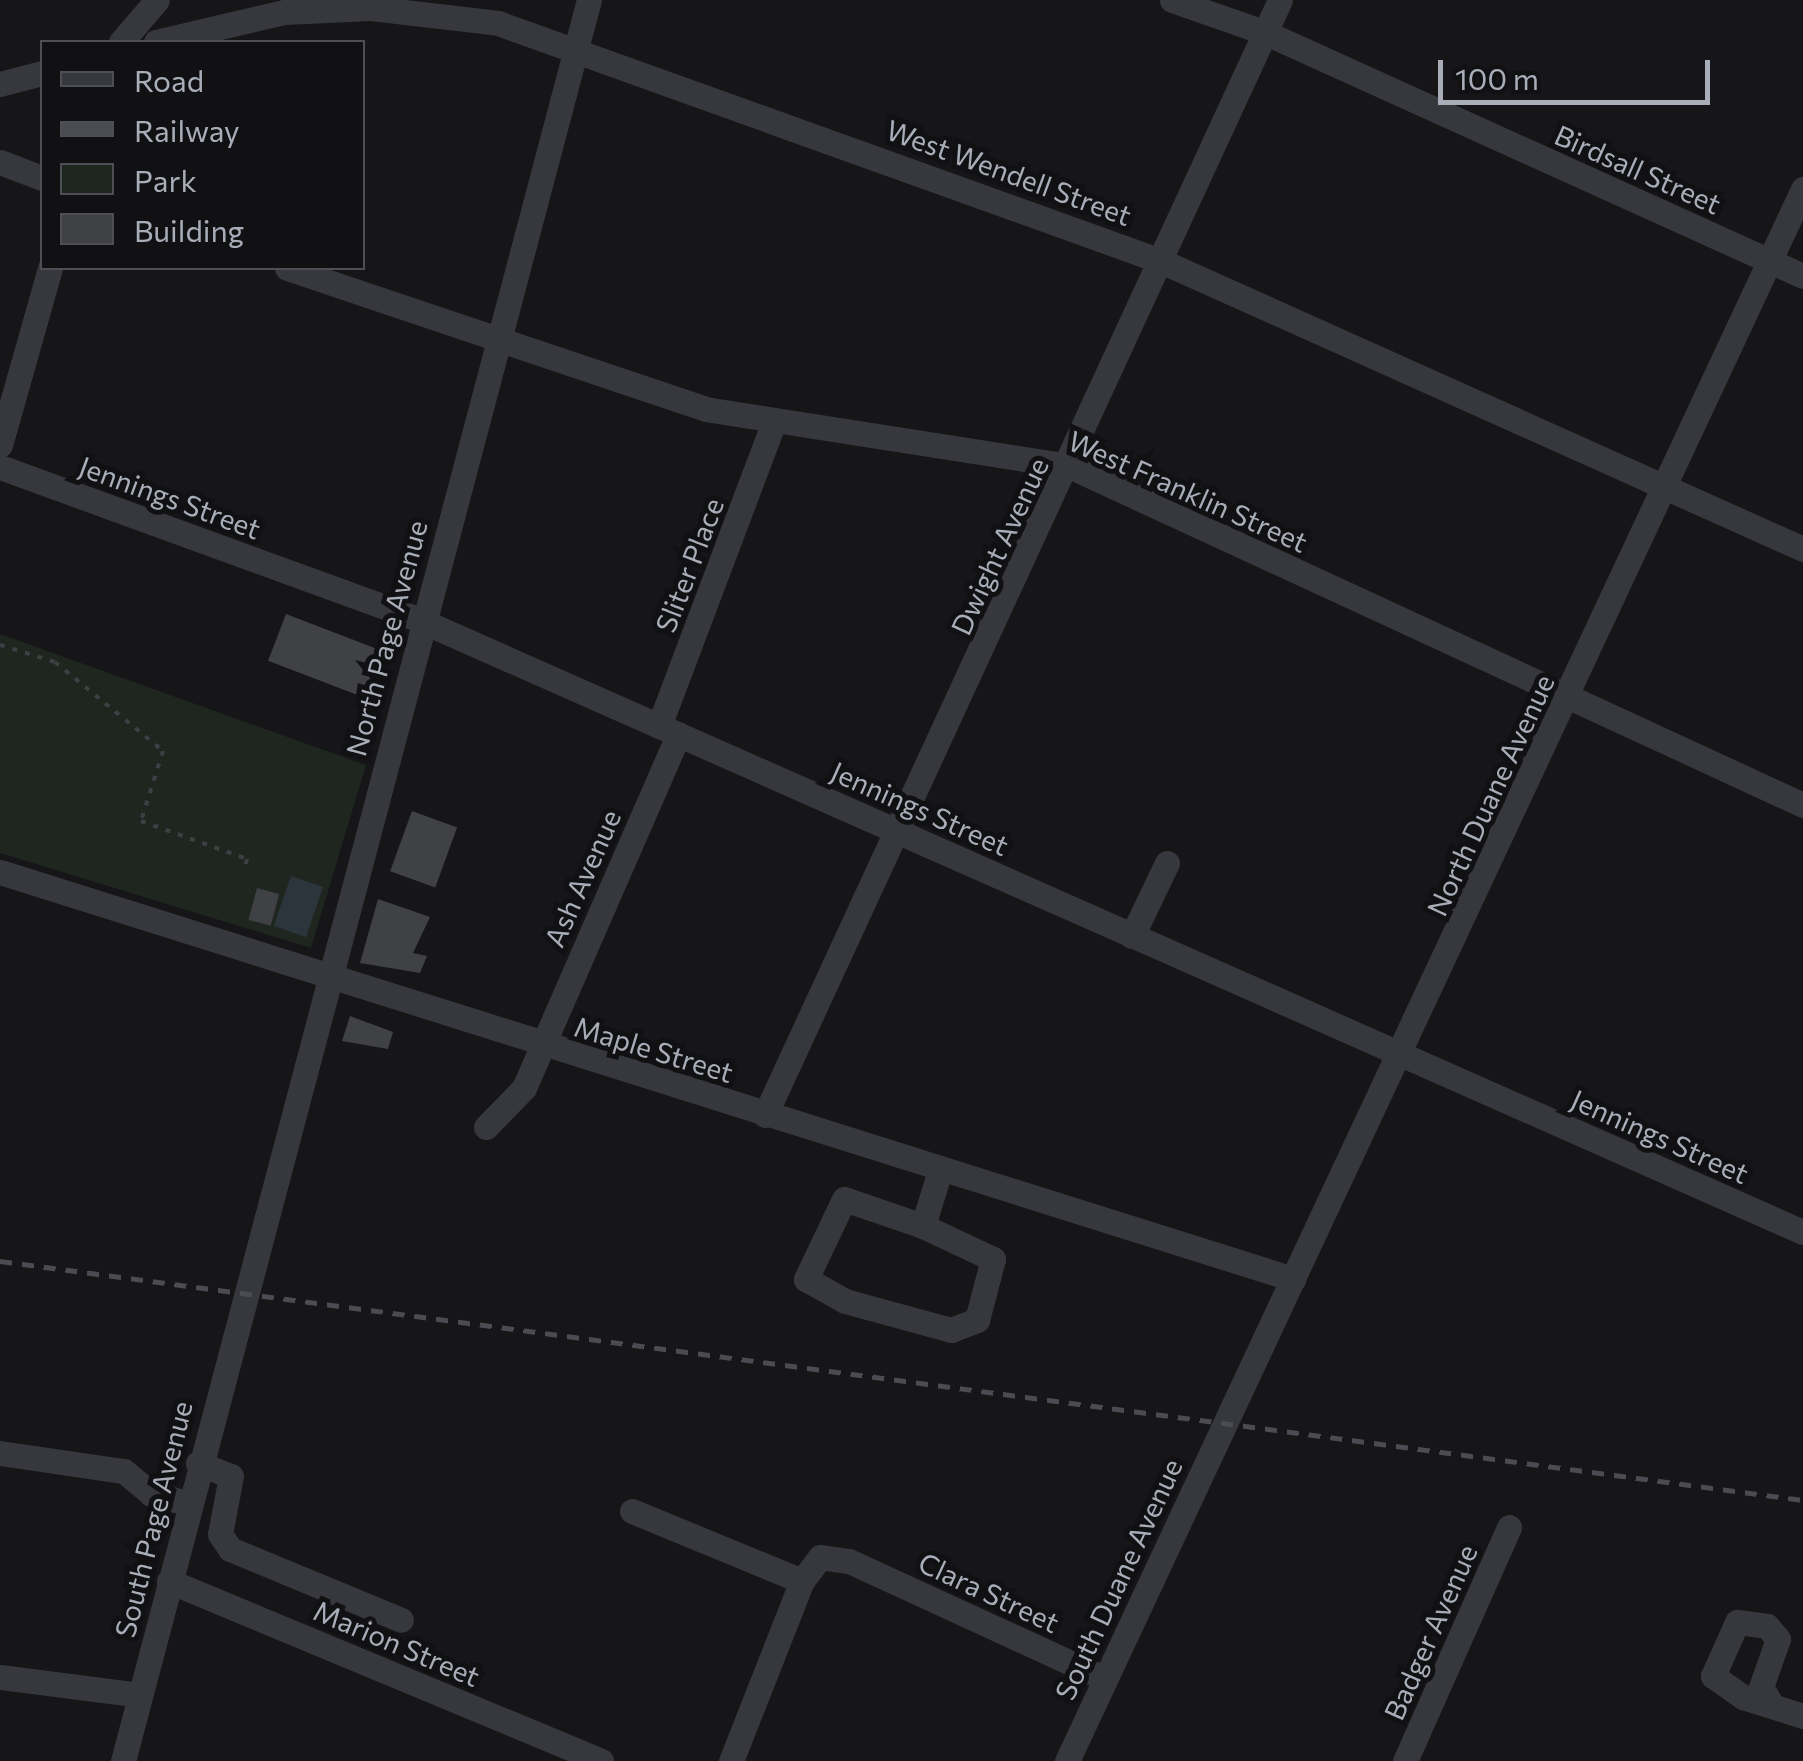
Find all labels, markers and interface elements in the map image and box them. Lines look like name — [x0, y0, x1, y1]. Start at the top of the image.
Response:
legend — [40, 40, 365, 270]
scale bar — [1443, 40, 1716, 102]
text: 100 m — [1455, 59, 1539, 96]
text: Road — [134, 61, 204, 98]
text: Railway — [134, 111, 240, 148]
street label: West Wendell Street — [882, 112, 1136, 232]
street label: Birdsall Street — [1550, 117, 1726, 221]
text: Park — [134, 161, 197, 198]
text: Building — [134, 211, 244, 248]
street label: West Franklin Street — [1063, 423, 1313, 559]
street label: Jennings Street — [75, 449, 265, 545]
street label: Dwight Avenue — [943, 452, 1055, 640]
street label: Sliter Place — [648, 493, 730, 637]
street label: North Page Avenue — [338, 517, 434, 759]
street label: North Duane Avenue — [1419, 669, 1561, 921]
street label: Jennings Street — [826, 754, 1014, 862]
street label: Ash Avenue — [537, 804, 627, 952]
street label: Maple Street — [571, 1009, 737, 1089]
street label: Jennings Street — [1566, 1082, 1754, 1190]
street label: South Page Avenue — [107, 1397, 199, 1641]
street label: South Duane Avenue — [1047, 1453, 1189, 1705]
street label: Badger Avenue — [1376, 1539, 1484, 1725]
street label: Clara Street — [913, 1545, 1065, 1639]
street label: Marion Street — [309, 1593, 485, 1693]

